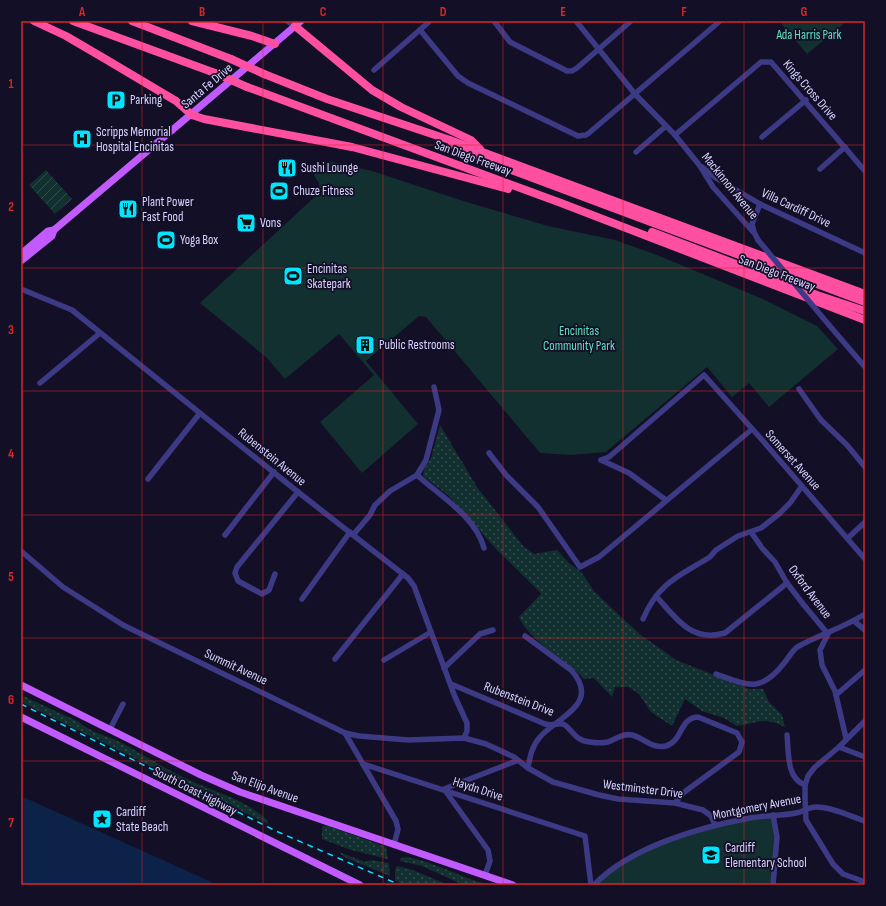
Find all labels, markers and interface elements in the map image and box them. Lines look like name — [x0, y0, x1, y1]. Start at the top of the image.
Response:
text: A — [78, 4, 86, 20]
text: B — [199, 4, 205, 20]
text: C — [320, 4, 327, 20]
text: D — [440, 4, 447, 20]
text: E — [560, 4, 566, 20]
text: F — [681, 4, 687, 20]
text: G — [801, 4, 808, 20]
park label: Ada Harris Park — [775, 27, 842, 43]
street label: Kings Cross Drive — [779, 56, 841, 124]
street label: Santa Fe Drive — [178, 60, 236, 112]
text: 1 — [8, 76, 14, 92]
parking icon: Parking — [105, 89, 127, 111]
place label: Parking — [130, 92, 162, 108]
place label: Scripps Memorial Hospital Encinitas — [96, 124, 174, 155]
hospital icon: Scripps Memorial Hospital Encinitas — [71, 128, 93, 150]
street label: San Diego Freeway — [432, 137, 514, 179]
street label: Mackinnon Avenue — [698, 149, 762, 223]
restaurant icon: Sushi Lounge — [276, 157, 298, 179]
place label: Sushi Lounge — [301, 160, 358, 176]
sports icon: Chuze Fitness — [268, 180, 290, 202]
place label: Chuze Fitness — [293, 183, 354, 199]
street label: Villa Cardiff Drive — [759, 185, 833, 231]
place label: Plant Power Fast Food — [142, 194, 194, 225]
restaurant icon: Plant Power Fast Food — [117, 198, 139, 220]
text: 2 — [8, 199, 14, 215]
supermarket icon: Vons — [235, 212, 257, 234]
place label: Vons — [260, 215, 281, 231]
sports icon: Yoga Box — [155, 229, 177, 251]
place label: Yoga Box — [180, 232, 218, 248]
street label: San Diego Freeway — [736, 251, 818, 295]
place label: Encinitas Skatepark — [307, 261, 351, 292]
sports icon: Encinitas Skatepark — [282, 265, 304, 287]
text: 3 — [8, 322, 14, 338]
park label: Encinitas Community Park — [543, 323, 615, 354]
building icon: Public Restrooms — [354, 334, 376, 356]
place label: Public Restrooms — [379, 337, 455, 353]
street label: Rubenstein Avenue — [235, 425, 309, 489]
street label: Somerset Avenue — [762, 427, 824, 493]
text: 4 — [8, 446, 14, 462]
street label: Oxford Avenue — [785, 562, 835, 622]
text: 5 — [8, 569, 14, 585]
street label: Summit Avenue — [202, 645, 270, 689]
street label: Rubenstein Drive — [482, 678, 556, 720]
text: 6 — [8, 692, 14, 708]
street label: South Coast Highway — [150, 763, 240, 819]
street label: San Elijo Avenue — [229, 767, 301, 807]
street label: Haydn Drive — [451, 773, 505, 805]
street label: Westminster Drive — [602, 776, 684, 802]
street label: Montgomery Avenue — [712, 791, 802, 823]
place label: Cardiff State Beach — [116, 804, 168, 835]
place icon: Cardiff State Beach — [91, 808, 113, 830]
text: 7 — [8, 815, 14, 831]
place label: Cardiff Elementary School — [725, 840, 807, 871]
school or university icon: Cardiff Elementary School — [700, 844, 722, 866]

